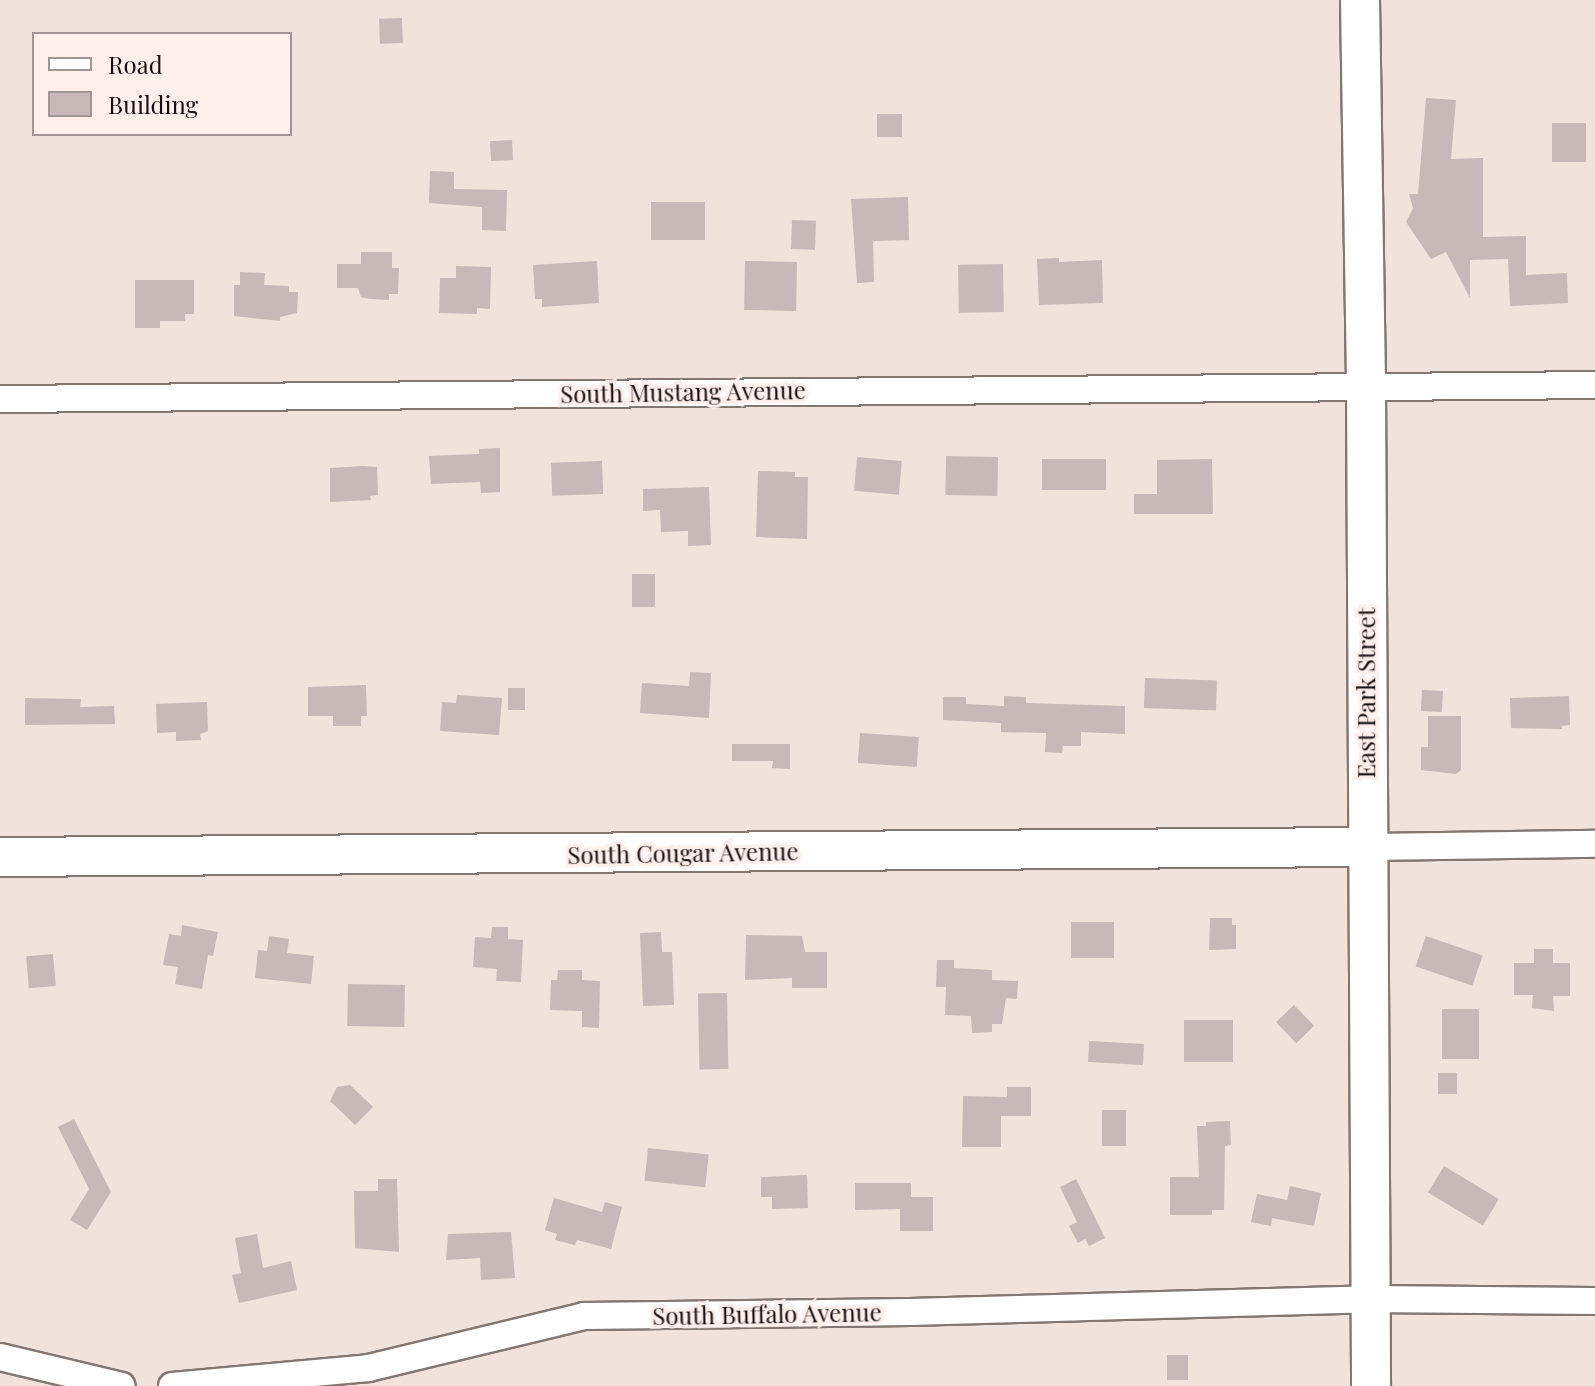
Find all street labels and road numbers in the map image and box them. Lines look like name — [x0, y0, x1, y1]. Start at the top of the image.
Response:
street label: South Mustang Avenue — [560, 375, 806, 409]
street label: East Park Street — [1352, 607, 1380, 779]
street label: South Cougar Avenue — [567, 837, 799, 869]
street label: South Buffalo Avenue — [652, 1298, 882, 1330]

